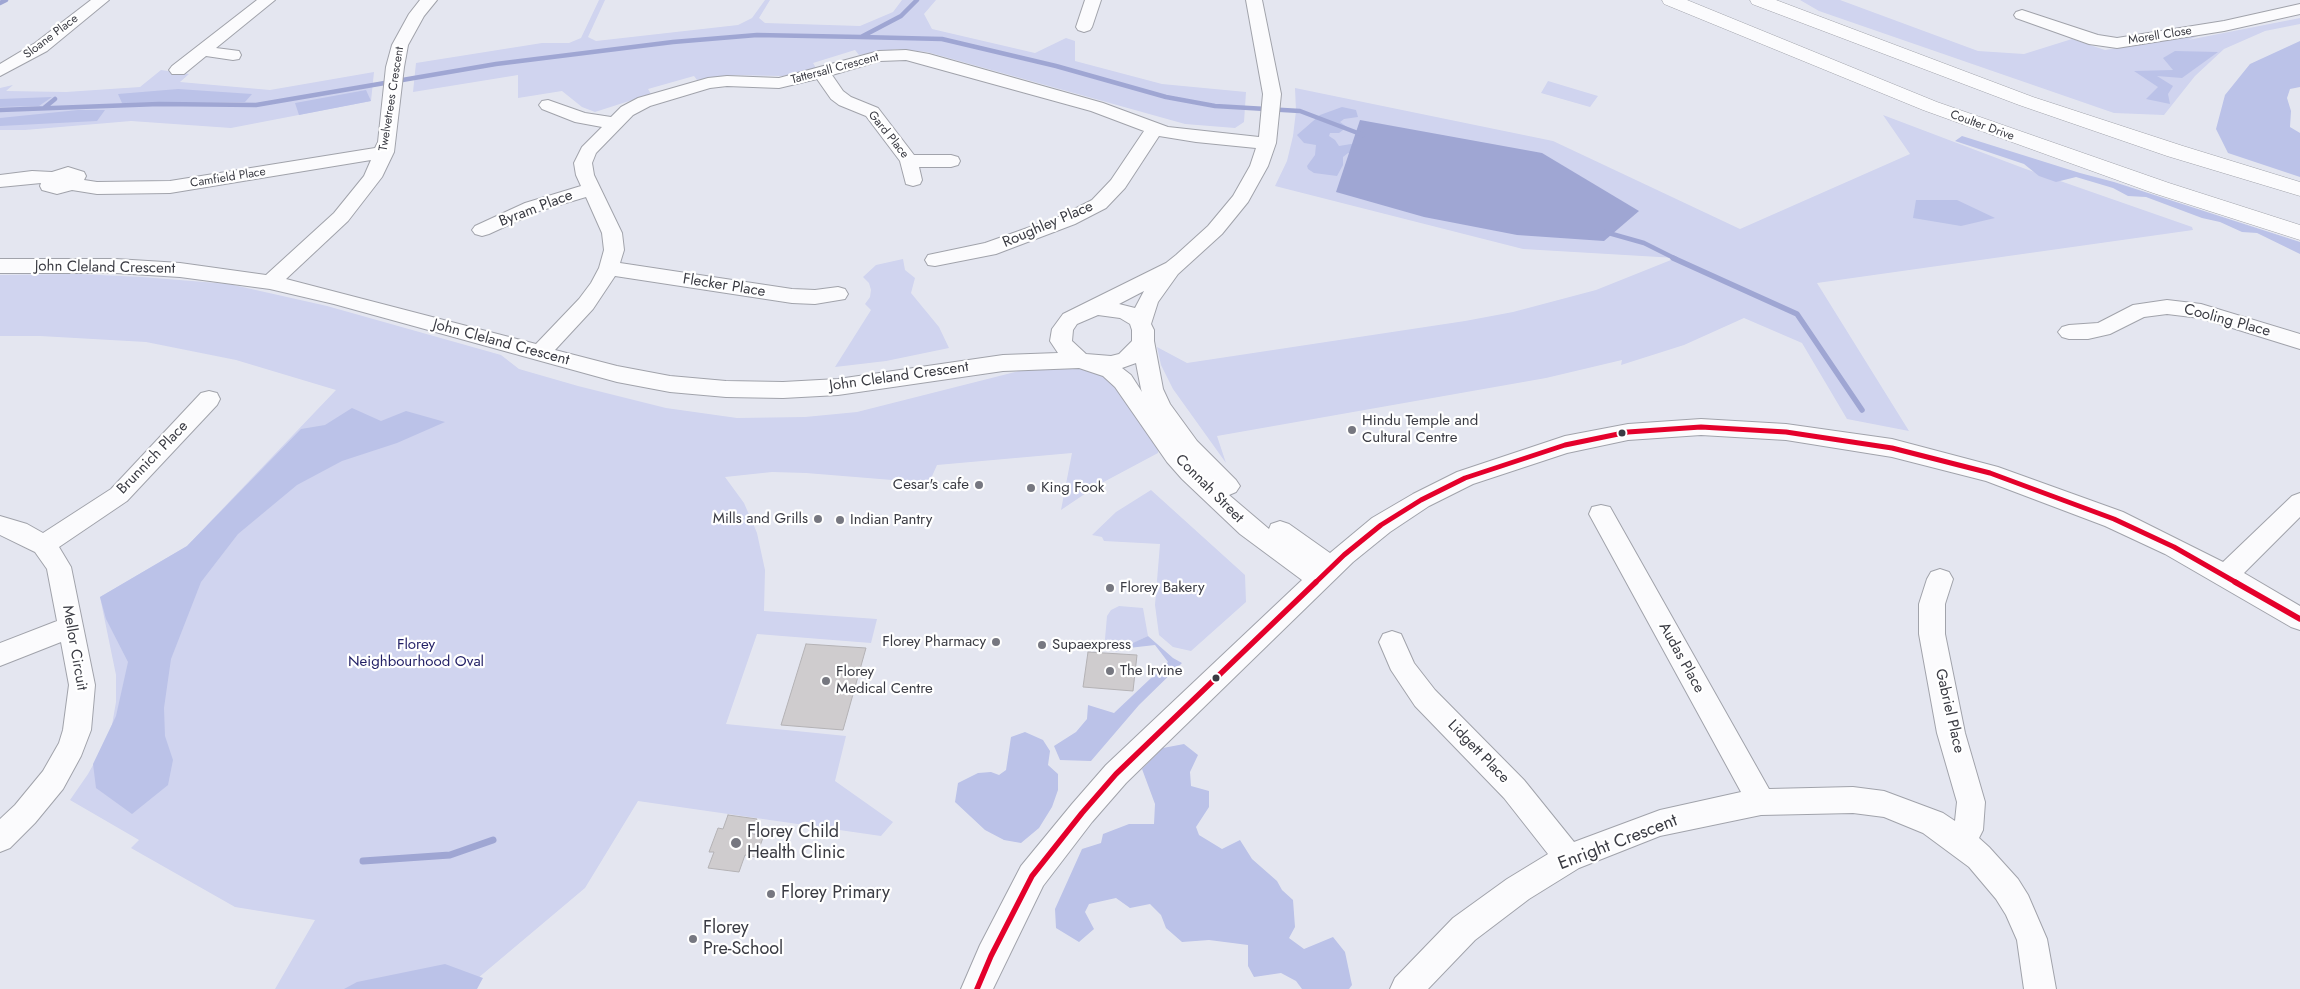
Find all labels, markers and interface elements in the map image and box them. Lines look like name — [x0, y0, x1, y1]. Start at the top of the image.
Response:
street label: Sloane Place — [21, 12, 81, 62]
street label: Morell Close — [2127, 24, 2193, 48]
street label: Twelvetrees Crescent — [377, 46, 407, 152]
street label: Tattersall Crescent — [790, 50, 880, 88]
street label: Gard Place — [865, 108, 911, 162]
street label: Coulter Drive — [1948, 108, 2016, 144]
street label: Camfield Place — [189, 165, 267, 191]
street label: Byram Place — [497, 187, 575, 231]
street label: Roughley Place — [1000, 198, 1096, 252]
street label: John Cleland Crescent — [35, 258, 175, 278]
street label: Flecker Place — [681, 271, 767, 301]
street label: Cooling Place — [2182, 301, 2272, 341]
street label: John Cleland Crescent — [431, 316, 571, 370]
street label: John Cleland Crescent — [828, 358, 970, 396]
place label: Hindu Temple and Cultural Centre — [1362, 412, 1478, 447]
street label: Brunnich Place — [114, 418, 192, 498]
marker: Hindu Temple and Cultural Centre — [1346, 424, 1358, 436]
unlabelled marker — [1617, 428, 1627, 438]
street label: Connah Street — [1171, 451, 1247, 527]
place label: Cesar's cafe — [893, 476, 969, 494]
marker: Cesar's cafe — [973, 479, 985, 491]
place label: King Fook — [1041, 479, 1104, 497]
marker: King Fook — [1025, 482, 1037, 494]
place label: Mills and Grills — [713, 510, 808, 528]
place label: Indian Pantry — [850, 511, 932, 529]
marker: Mills and Grills — [812, 513, 824, 525]
marker: Indian Pantry — [834, 514, 846, 526]
place label: Florey Bakery — [1120, 579, 1205, 597]
marker: Florey Bakery — [1104, 582, 1116, 594]
street label: Mellor Circuit — [58, 604, 90, 692]
street label: Audas Place — [1654, 620, 1708, 696]
place label: Florey Pharmacy — [882, 633, 986, 651]
park label: Florey Neighbourhood Oval — [348, 636, 484, 671]
marker: Florey Pharmacy — [990, 636, 1002, 648]
place label: Supaexpress — [1052, 636, 1131, 654]
marker: Supaexpress — [1036, 639, 1048, 651]
place label: The Irvine — [1120, 662, 1182, 680]
place label: Florey Medical Centre — [836, 663, 933, 698]
marker: The Irvine — [1104, 665, 1116, 677]
street label: Gabriel Place — [1931, 667, 1967, 755]
unlabelled marker — [1211, 673, 1221, 683]
marker: Florey Medical Centre — [820, 675, 832, 687]
street label: Lidgett Place — [1443, 717, 1513, 787]
street label: Enright Crescent — [1555, 810, 1681, 876]
place label: Florey Child Health Clinic — [747, 822, 845, 864]
marker: Florey Child Health Clinic — [729, 836, 743, 850]
place label: Florey Primary — [781, 883, 890, 905]
marker: Florey Primary — [765, 888, 777, 900]
place label: Florey Pre-School — [703, 918, 783, 961]
marker: Florey Pre-School — [687, 933, 699, 945]

